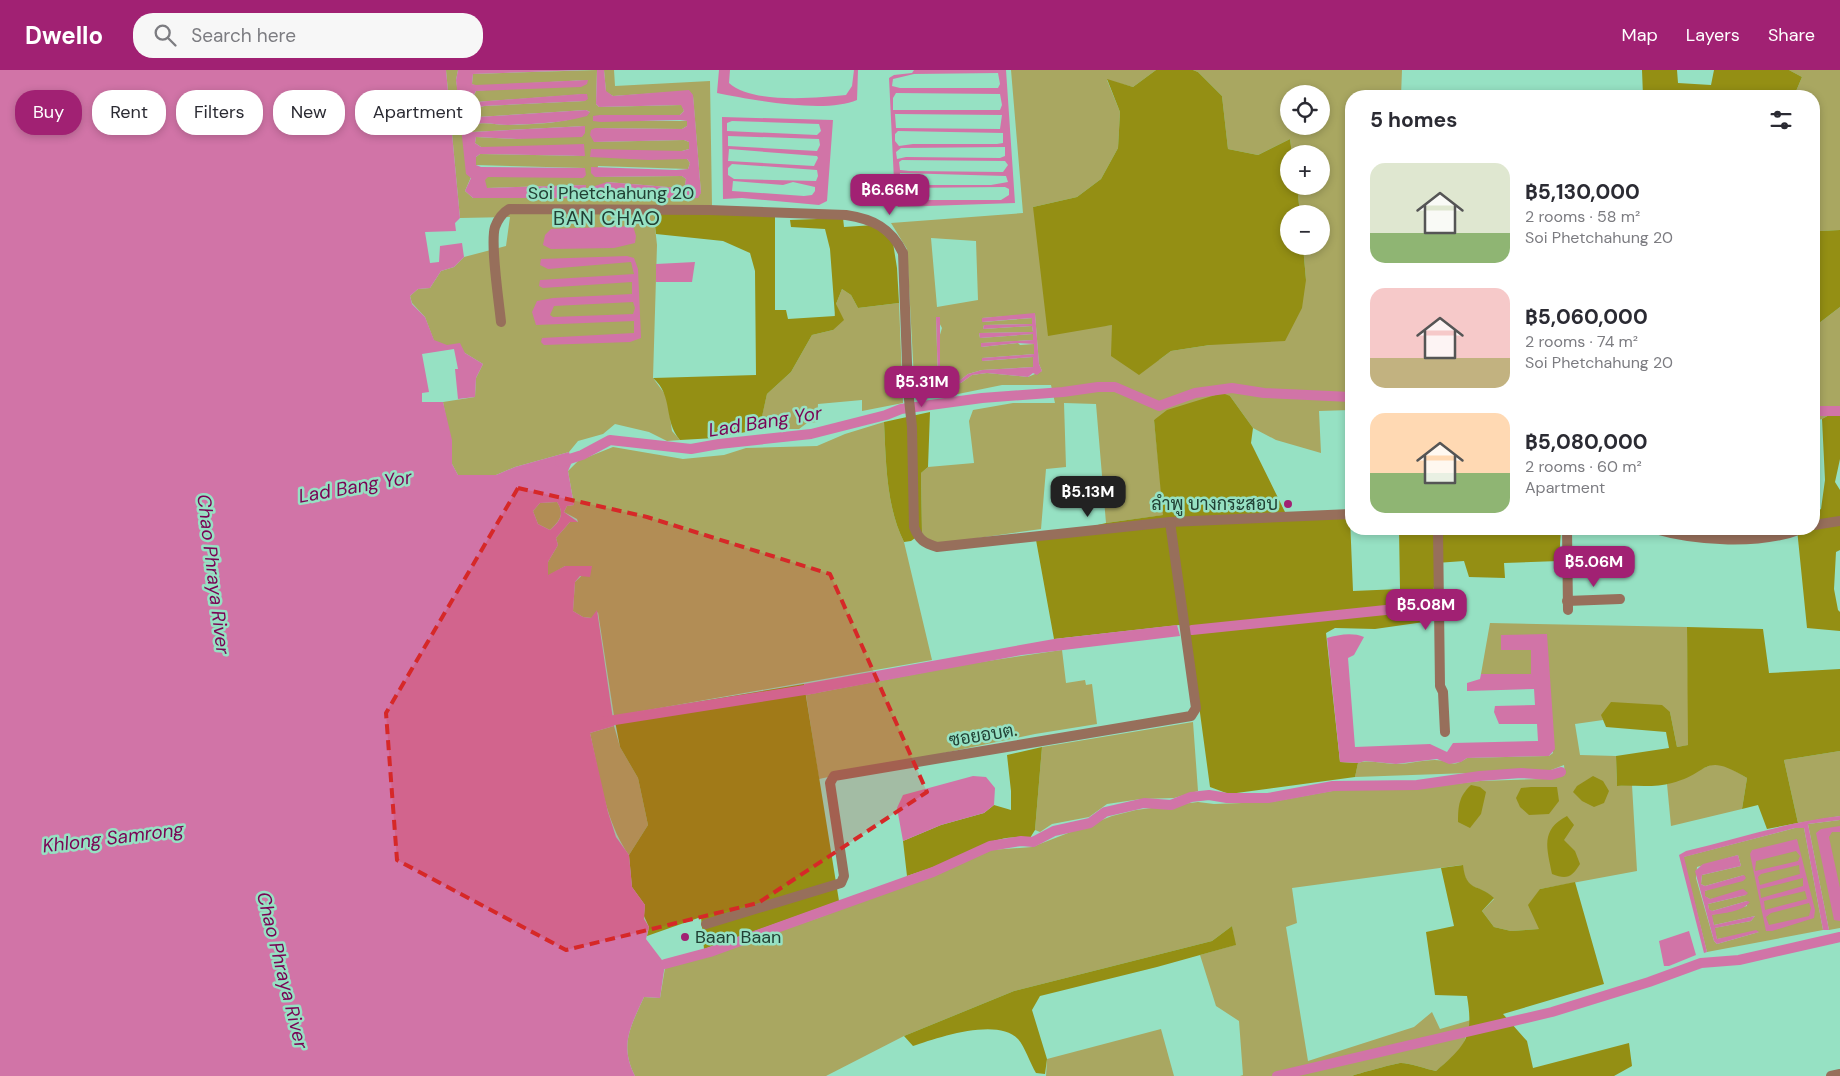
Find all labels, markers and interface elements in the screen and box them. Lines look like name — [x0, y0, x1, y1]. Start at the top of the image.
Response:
search box — [133, 13, 483, 58]
text: Dwello — [25, 20, 103, 51]
icon: search — [151, 21, 179, 49]
text: Search here — [191, 23, 296, 48]
text: Map — [1622, 23, 1658, 47]
text: Layers — [1686, 23, 1740, 47]
text: Share — [1768, 23, 1815, 47]
map controls — [1280, 85, 1330, 255]
button: locate — [1280, 85, 1330, 135]
chip: Buy — [15, 90, 82, 135]
chip: Rent — [92, 90, 166, 135]
chip: Filters — [176, 90, 263, 135]
chip: New — [273, 90, 345, 135]
chip: Apartment — [355, 90, 481, 135]
text: 5 homes — [1370, 106, 1457, 134]
icon: filters — [1767, 106, 1795, 134]
button: + — [1280, 145, 1330, 195]
pin: ฿6.66M — [849, 174, 931, 216]
text: ฿5,130,000 — [1525, 178, 1640, 206]
text: ฿6.66M — [861, 179, 919, 200]
street label: Soi Phetchahung 20 — [528, 181, 694, 205]
icon: home — [1410, 183, 1470, 243]
district label: BAN CHAO — [553, 205, 661, 231]
button: − — [1280, 205, 1330, 255]
text: 2 rooms · 58 m² — [1525, 206, 1640, 227]
text: Soi Phetchahung 20 — [1525, 227, 1673, 248]
text: ฿5,060,000 — [1525, 303, 1648, 331]
icon: home — [1410, 308, 1470, 368]
text: 2 rooms · 74 m² — [1525, 331, 1638, 352]
text: Soi Phetchahung 20 — [1525, 352, 1673, 373]
pin: ฿5.31M — [881, 366, 963, 408]
text: ฿5.31M — [895, 371, 949, 392]
water label: Lad Bang Yor — [707, 400, 825, 443]
text: ฿5,080,000 — [1525, 428, 1648, 456]
icon: home — [1410, 433, 1470, 493]
text: 2 rooms · 60 m² — [1525, 456, 1642, 477]
water label: Lad Bang Yor — [297, 464, 415, 509]
pin: ฿5.13M — [1047, 476, 1129, 518]
text: Apartment — [1525, 477, 1605, 498]
text: ฿5.13M — [1062, 481, 1114, 502]
place label: ลำพู บางกระสอบ — [1151, 492, 1278, 517]
water label: Chao Phraya River — [191, 493, 236, 656]
marker: ลำพู บางกระสอบ — [1282, 498, 1294, 510]
pin: ฿5.06M — [1553, 546, 1635, 588]
text: ฿5.06M — [1565, 551, 1623, 572]
pin: ฿5.08M — [1385, 588, 1467, 631]
text: ฿5.08M — [1397, 594, 1455, 615]
street label: ซอยอบต. — [947, 718, 1019, 752]
water label: Khlong Samrong — [41, 816, 186, 859]
water label: Chao Phraya River — [251, 889, 314, 1052]
place label: Baan Baan — [695, 925, 781, 949]
marker: Baan Baan — [679, 931, 691, 943]

